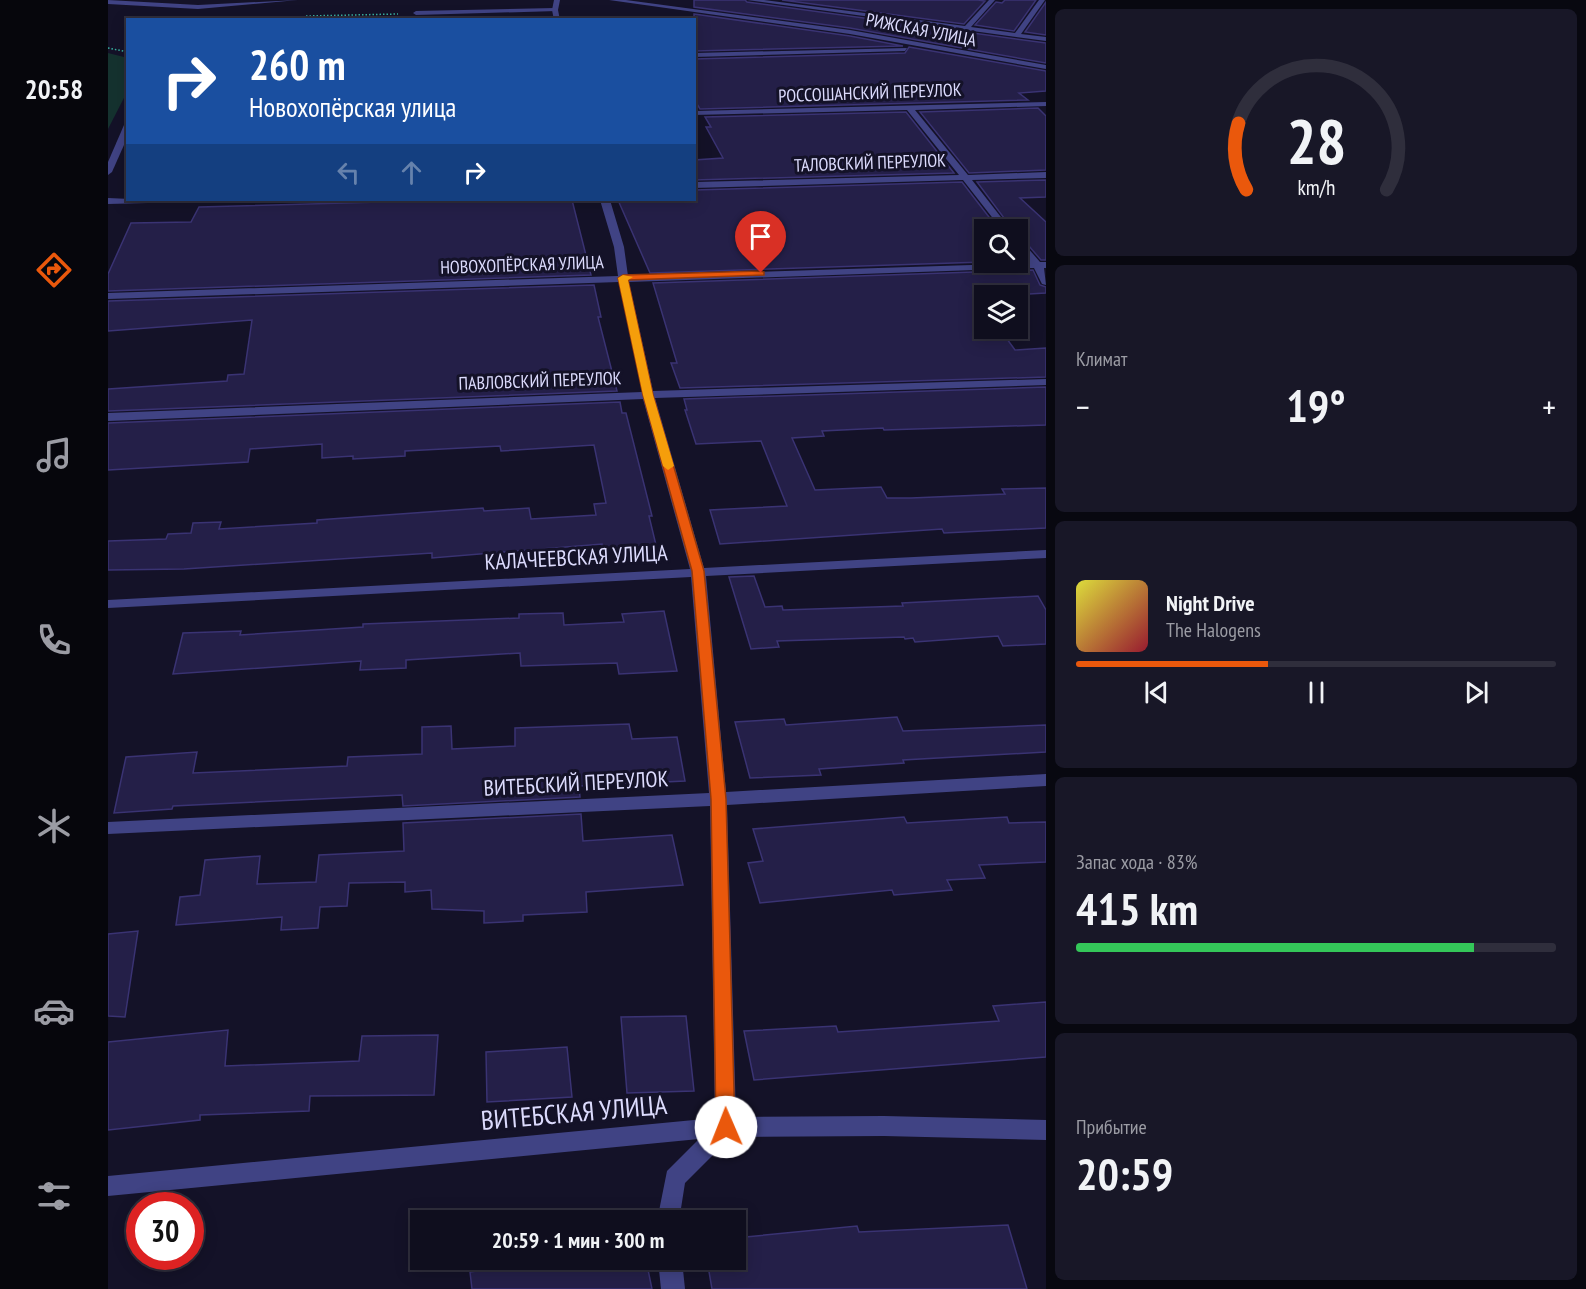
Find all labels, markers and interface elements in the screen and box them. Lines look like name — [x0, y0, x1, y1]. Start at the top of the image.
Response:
street label: РИЖСКАЯ УЛИЦА — [864, 8, 979, 52]
text: 260 m — [249, 37, 346, 92]
icon: right — [150, 42, 228, 120]
text: 20:58 — [25, 72, 83, 106]
street label: РОССОШАНСКИЙ ПЕРЕУЛОК — [778, 78, 962, 107]
text: Новохопёрская улица — [249, 90, 456, 124]
text: 28 — [1286, 100, 1346, 181]
street label: ТАЛОВСКИЙ ПЕРЕУЛОК — [794, 148, 947, 177]
icon: left — [332, 156, 365, 189]
icon: ahead — [395, 156, 428, 189]
icon: right — [458, 156, 491, 189]
text: km/h — [1297, 173, 1335, 201]
pin — [735, 211, 786, 273]
map controls — [974, 219, 1028, 339]
button: search — [974, 219, 1028, 273]
icon: arrive — [744, 220, 777, 253]
icon: directions — [33, 249, 75, 291]
street label: НОВОХОПЁРСКАЯ УЛИЦА — [440, 250, 605, 279]
button: layers — [974, 285, 1028, 339]
text: Климат — [1076, 346, 1127, 372]
street label: ПАВЛОВСКИЙ ПЕРЕУЛОК — [458, 366, 622, 395]
text: 19° — [1286, 376, 1346, 434]
text: − — [1076, 385, 1090, 428]
text: + — [1542, 385, 1556, 428]
icon: music — [33, 434, 75, 476]
street label: КАЛАЧЕЕВСКАЯ УЛИЦА — [484, 538, 669, 576]
text: Night Drive — [1166, 589, 1255, 617]
text: The Halogens — [1166, 617, 1261, 643]
icon: phone — [33, 619, 75, 661]
icon: previous — [1140, 676, 1173, 709]
icon: pause — [1300, 676, 1333, 709]
icon: next — [1460, 676, 1493, 709]
street label: ВИТЕБСКИЙ ПЕРЕУЛОК — [483, 764, 669, 802]
icon: climate — [33, 805, 75, 847]
text: Запас хода · 83% — [1076, 849, 1197, 875]
text: 415 km — [1076, 879, 1198, 937]
icon: car — [33, 990, 75, 1032]
street label: ВИТЕБСКАЯ УЛИЦА — [479, 1087, 669, 1137]
position arrow — [694, 1095, 758, 1159]
text: Прибытие — [1076, 1114, 1147, 1140]
text: 20:59 — [1076, 1144, 1173, 1202]
icon: filters — [33, 1175, 75, 1217]
speed limit sign: 30 — [126, 1192, 204, 1270]
text: 20:59 · 1 мин · 300 m — [492, 1226, 664, 1254]

